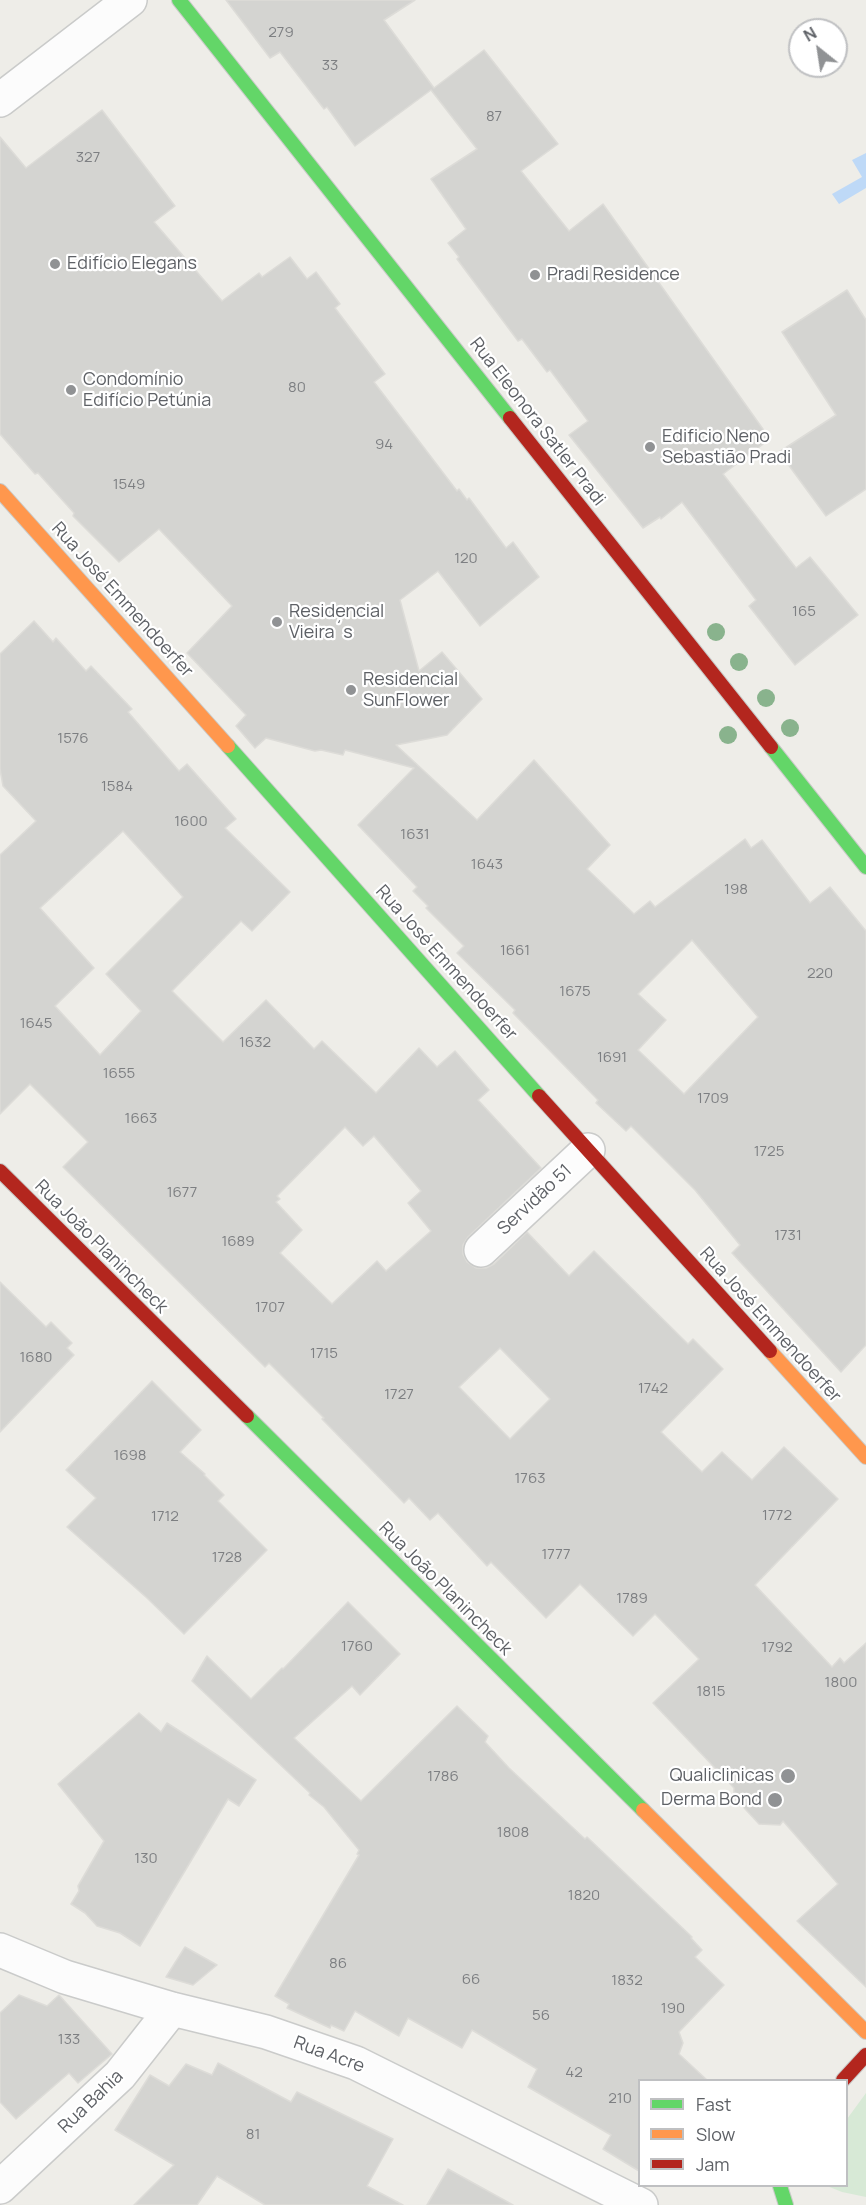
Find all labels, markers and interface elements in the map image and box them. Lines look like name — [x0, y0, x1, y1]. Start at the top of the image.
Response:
north arrow — [788, 18, 848, 78]
text: N — [800, 22, 820, 47]
house number: 279 — [268, 24, 294, 42]
house number: 33 — [322, 57, 338, 75]
house number: 87 — [486, 108, 502, 126]
house number: 327 — [76, 149, 100, 167]
place label: Edifício Elegans — [67, 253, 197, 275]
marker: Edifício Elegans — [48, 257, 62, 271]
place label: Pradi Residence — [547, 264, 680, 286]
marker: Pradi Residence — [528, 268, 542, 282]
street label: Rua Eleonora Satler Pradi — [465, 334, 609, 510]
place label: Condomínio Edifício Petúnia — [83, 369, 211, 412]
house number: 80 — [288, 379, 306, 397]
marker: Condomínio Edifício Petúnia — [64, 383, 78, 397]
place label: Edificio Neno Sebastião Pradi — [662, 426, 791, 468]
house number: 94 — [375, 436, 393, 454]
marker: Edificio Neno Sebastião Pradi — [643, 440, 657, 454]
house number: 1549 — [113, 476, 145, 494]
street label: Rua José Emmendoerfer — [47, 518, 197, 682]
house number: 120 — [454, 550, 478, 568]
place label: Residencial Vieira´s — [289, 601, 384, 644]
house number: 165 — [792, 603, 816, 621]
marker: Residencial Vieira´s — [270, 615, 284, 629]
place label: Residencial SunFlower — [363, 669, 458, 712]
marker: Residencial SunFlower — [344, 683, 358, 697]
house number: 1576 — [57, 730, 89, 748]
house number: 1584 — [101, 778, 133, 796]
house number: 1600 — [174, 813, 208, 831]
house number: 1631 — [400, 826, 430, 844]
house number: 1643 — [471, 856, 503, 874]
street label: Rua José Emmendoerfer — [371, 881, 521, 1045]
house number: 198 — [724, 881, 748, 899]
house number: 1661 — [500, 942, 530, 960]
house number: 220 — [807, 965, 833, 983]
house number: 1675 — [559, 983, 591, 1001]
house number: 1645 — [20, 1015, 52, 1033]
house number: 1632 — [239, 1034, 271, 1052]
house number: 1691 — [597, 1049, 627, 1067]
house number: 1655 — [103, 1065, 135, 1083]
house number: 1709 — [697, 1090, 729, 1108]
house number: 1663 — [125, 1110, 157, 1128]
house number: 1725 — [754, 1143, 784, 1161]
street label: Servidão 51 — [493, 1160, 577, 1240]
street label: Rua João Planincheck — [30, 1176, 172, 1318]
house number: 1677 — [167, 1184, 197, 1202]
house number: 1731 — [774, 1227, 802, 1245]
house number: 1689 — [221, 1233, 255, 1251]
street label: Rua José Emmendoerfer — [695, 1243, 845, 1407]
house number: 1707 — [255, 1299, 285, 1317]
house number: 1715 — [310, 1345, 338, 1363]
house number: 1680 — [19, 1349, 53, 1367]
house number: 1742 — [638, 1380, 668, 1398]
house number: 1727 — [384, 1386, 414, 1404]
house number: 1698 — [113, 1447, 147, 1465]
house number: 1763 — [515, 1470, 545, 1488]
house number: 1772 — [762, 1507, 792, 1525]
house number: 1712 — [151, 1508, 179, 1526]
street label: Rua João Planincheck — [374, 1518, 516, 1660]
house number: 1777 — [541, 1546, 571, 1564]
house number: 1728 — [212, 1549, 242, 1567]
house number: 1789 — [616, 1590, 648, 1608]
house number: 1760 — [341, 1638, 373, 1656]
house number: 1792 — [761, 1639, 793, 1657]
house number: 1800 — [825, 1674, 857, 1692]
house number: 1815 — [696, 1683, 726, 1701]
place label: Qualiclinicas — [670, 1765, 774, 1787]
marker: Qualiclinicas — [779, 1767, 797, 1785]
house number: 1786 — [427, 1768, 459, 1786]
place label: Derma Bond — [661, 1789, 762, 1811]
marker: Derma Bond — [766, 1791, 784, 1809]
house number: 1808 — [497, 1824, 529, 1842]
house number: 130 — [134, 1850, 158, 1868]
house number: 1820 — [568, 1887, 600, 1905]
house number: 86 — [329, 1955, 347, 1973]
house number: 66 — [462, 1971, 480, 1989]
house number: 1832 — [611, 1972, 643, 1990]
house number: 190 — [661, 2000, 685, 2018]
house number: 56 — [532, 2007, 550, 2025]
house number: 133 — [58, 2031, 80, 2049]
street label: Rua Acre — [291, 2032, 367, 2078]
house number: 42 — [565, 2064, 583, 2082]
street label: Rua Bahia — [54, 2066, 128, 2138]
legend — [638, 2079, 848, 2187]
house number: 210 — [608, 2090, 632, 2108]
text: Fast — [696, 2092, 731, 2116]
text: Slow — [696, 2122, 735, 2146]
house number: 81 — [246, 2126, 260, 2144]
text: Jam — [696, 2152, 730, 2176]

